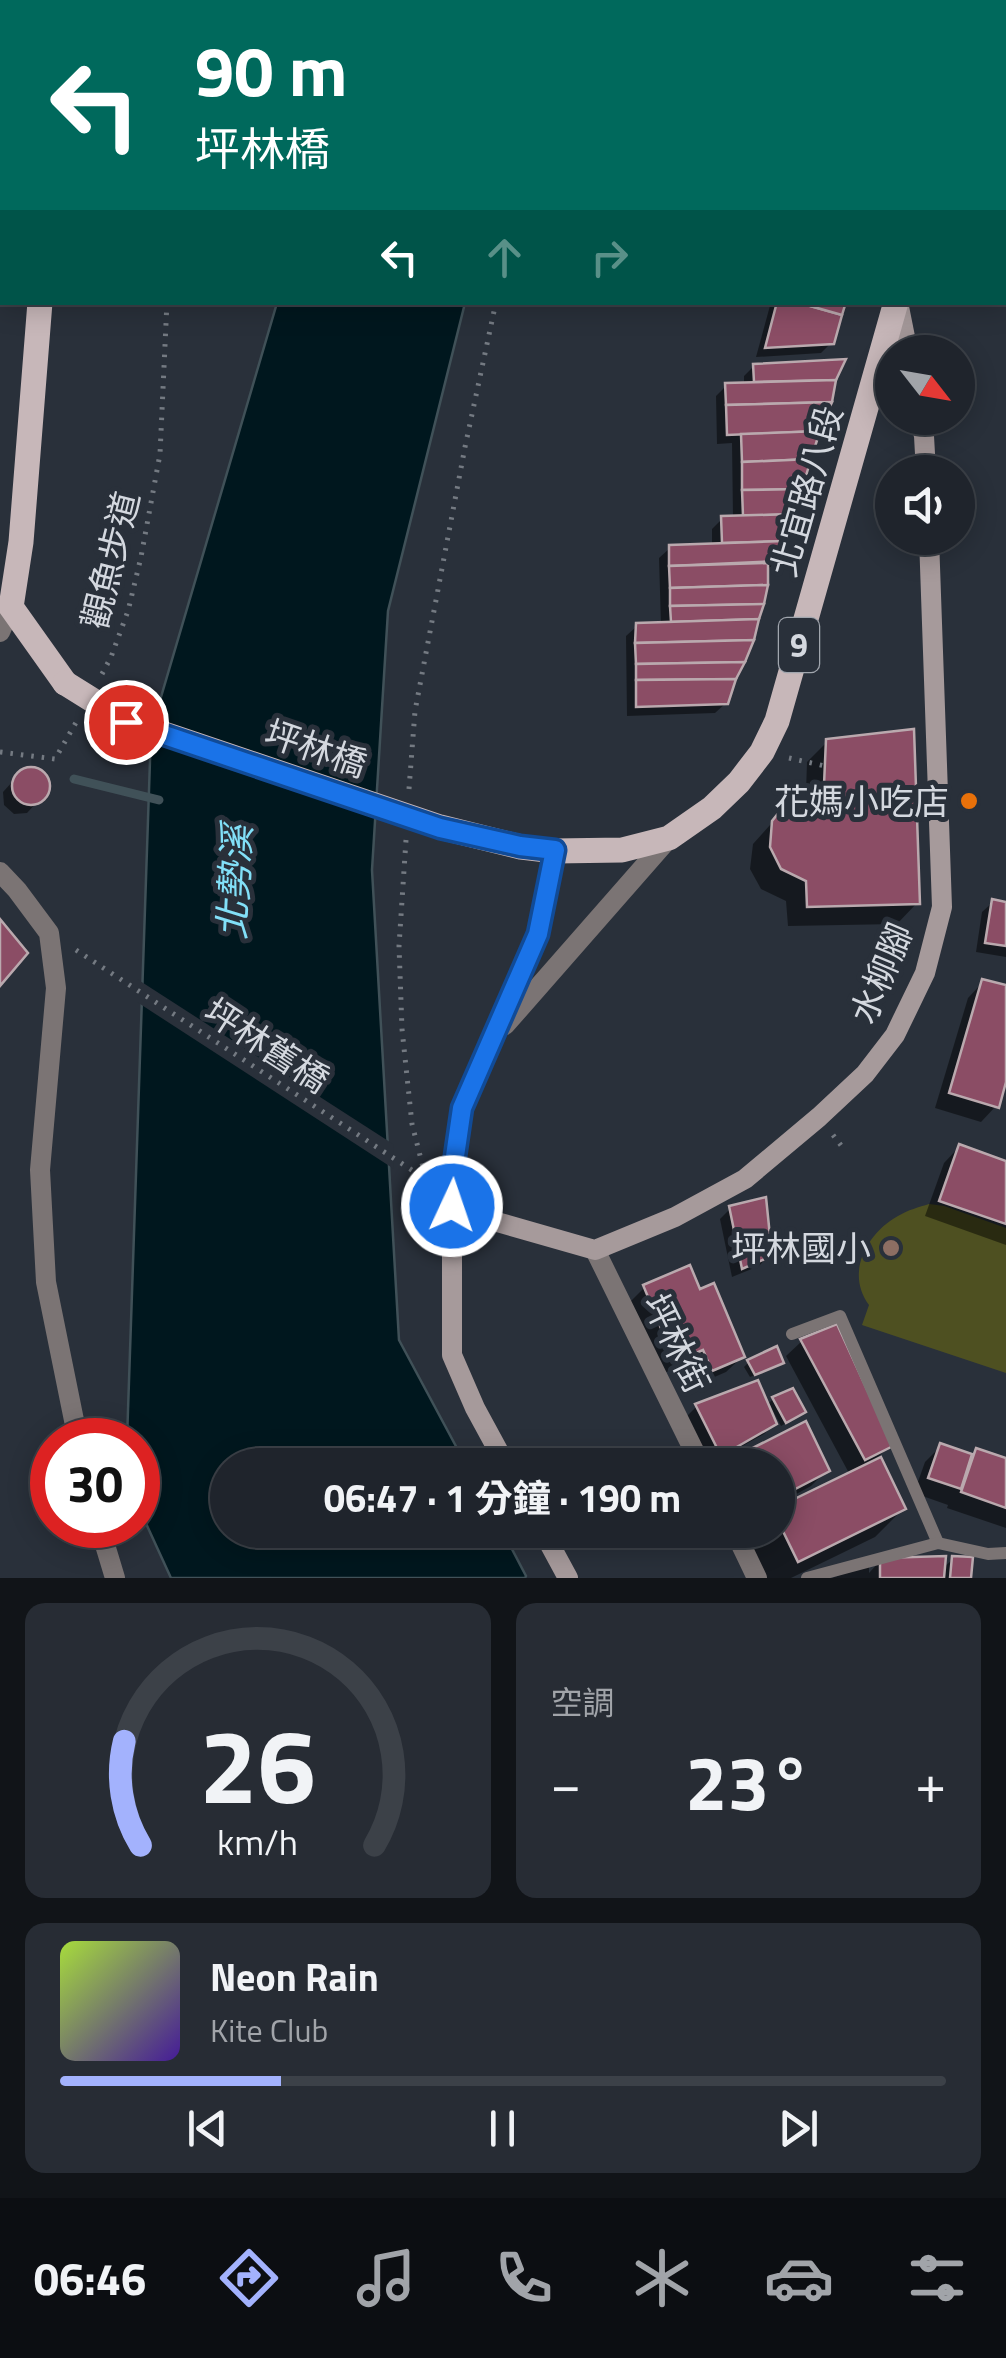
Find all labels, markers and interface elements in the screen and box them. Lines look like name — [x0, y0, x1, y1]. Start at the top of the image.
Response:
text: 90 m — [195, 17, 348, 123]
icon: left — [30, 40, 160, 170]
text: 坪林橋 — [195, 114, 330, 182]
icon: left — [372, 230, 427, 285]
icon: ahead — [477, 230, 532, 285]
icon: right — [582, 230, 637, 285]
north arrow — [875, 335, 975, 435]
map controls — [875, 335, 975, 555]
street label: 北宜路八段 — [756, 399, 856, 583]
button: sound — [875, 455, 975, 555]
street label: 觀魚步道 — [67, 486, 153, 634]
road number: 9 — [779, 618, 819, 672]
pin — [84, 680, 169, 765]
icon: arrive — [99, 695, 154, 750]
street label: 坪林橋 — [258, 705, 374, 791]
place label: 花媽小吃店 — [774, 774, 949, 828]
marker: 花媽小吃店 — [958, 790, 980, 812]
water label: 北勢溪 — [202, 819, 266, 940]
street label: 水柳腳 — [836, 914, 926, 1032]
street label: 坪林舊橋 — [194, 984, 340, 1106]
position arrow — [400, 1154, 504, 1258]
place label: 坪林國小 — [731, 1221, 871, 1275]
marker: 坪林國小 — [880, 1237, 902, 1259]
street label: 坪林街 — [630, 1284, 724, 1402]
speed limit sign: 30 — [30, 1418, 160, 1548]
text: 06:47 · 1 分鐘 · 190 m — [324, 1469, 681, 1527]
text: 空調 — [551, 1678, 615, 1726]
text: 26 — [200, 1685, 316, 1843]
text: 23° — [685, 1725, 811, 1839]
text: − — [551, 1741, 581, 1824]
text: + — [915, 1741, 946, 1824]
text: km/h — [217, 1814, 298, 1869]
text: Neon Rain — [210, 1948, 379, 2006]
text: Kite Club — [210, 2006, 328, 2054]
icon: previous — [180, 2101, 235, 2156]
icon: pause — [475, 2101, 530, 2156]
icon: next — [771, 2101, 826, 2156]
icon: directions — [214, 2243, 284, 2313]
icon: music — [351, 2243, 421, 2313]
icon: phone — [489, 2243, 559, 2313]
icon: climate — [627, 2243, 697, 2313]
icon: car — [764, 2243, 834, 2313]
icon: filters — [902, 2243, 972, 2313]
text: 06:46 — [34, 2244, 146, 2312]

